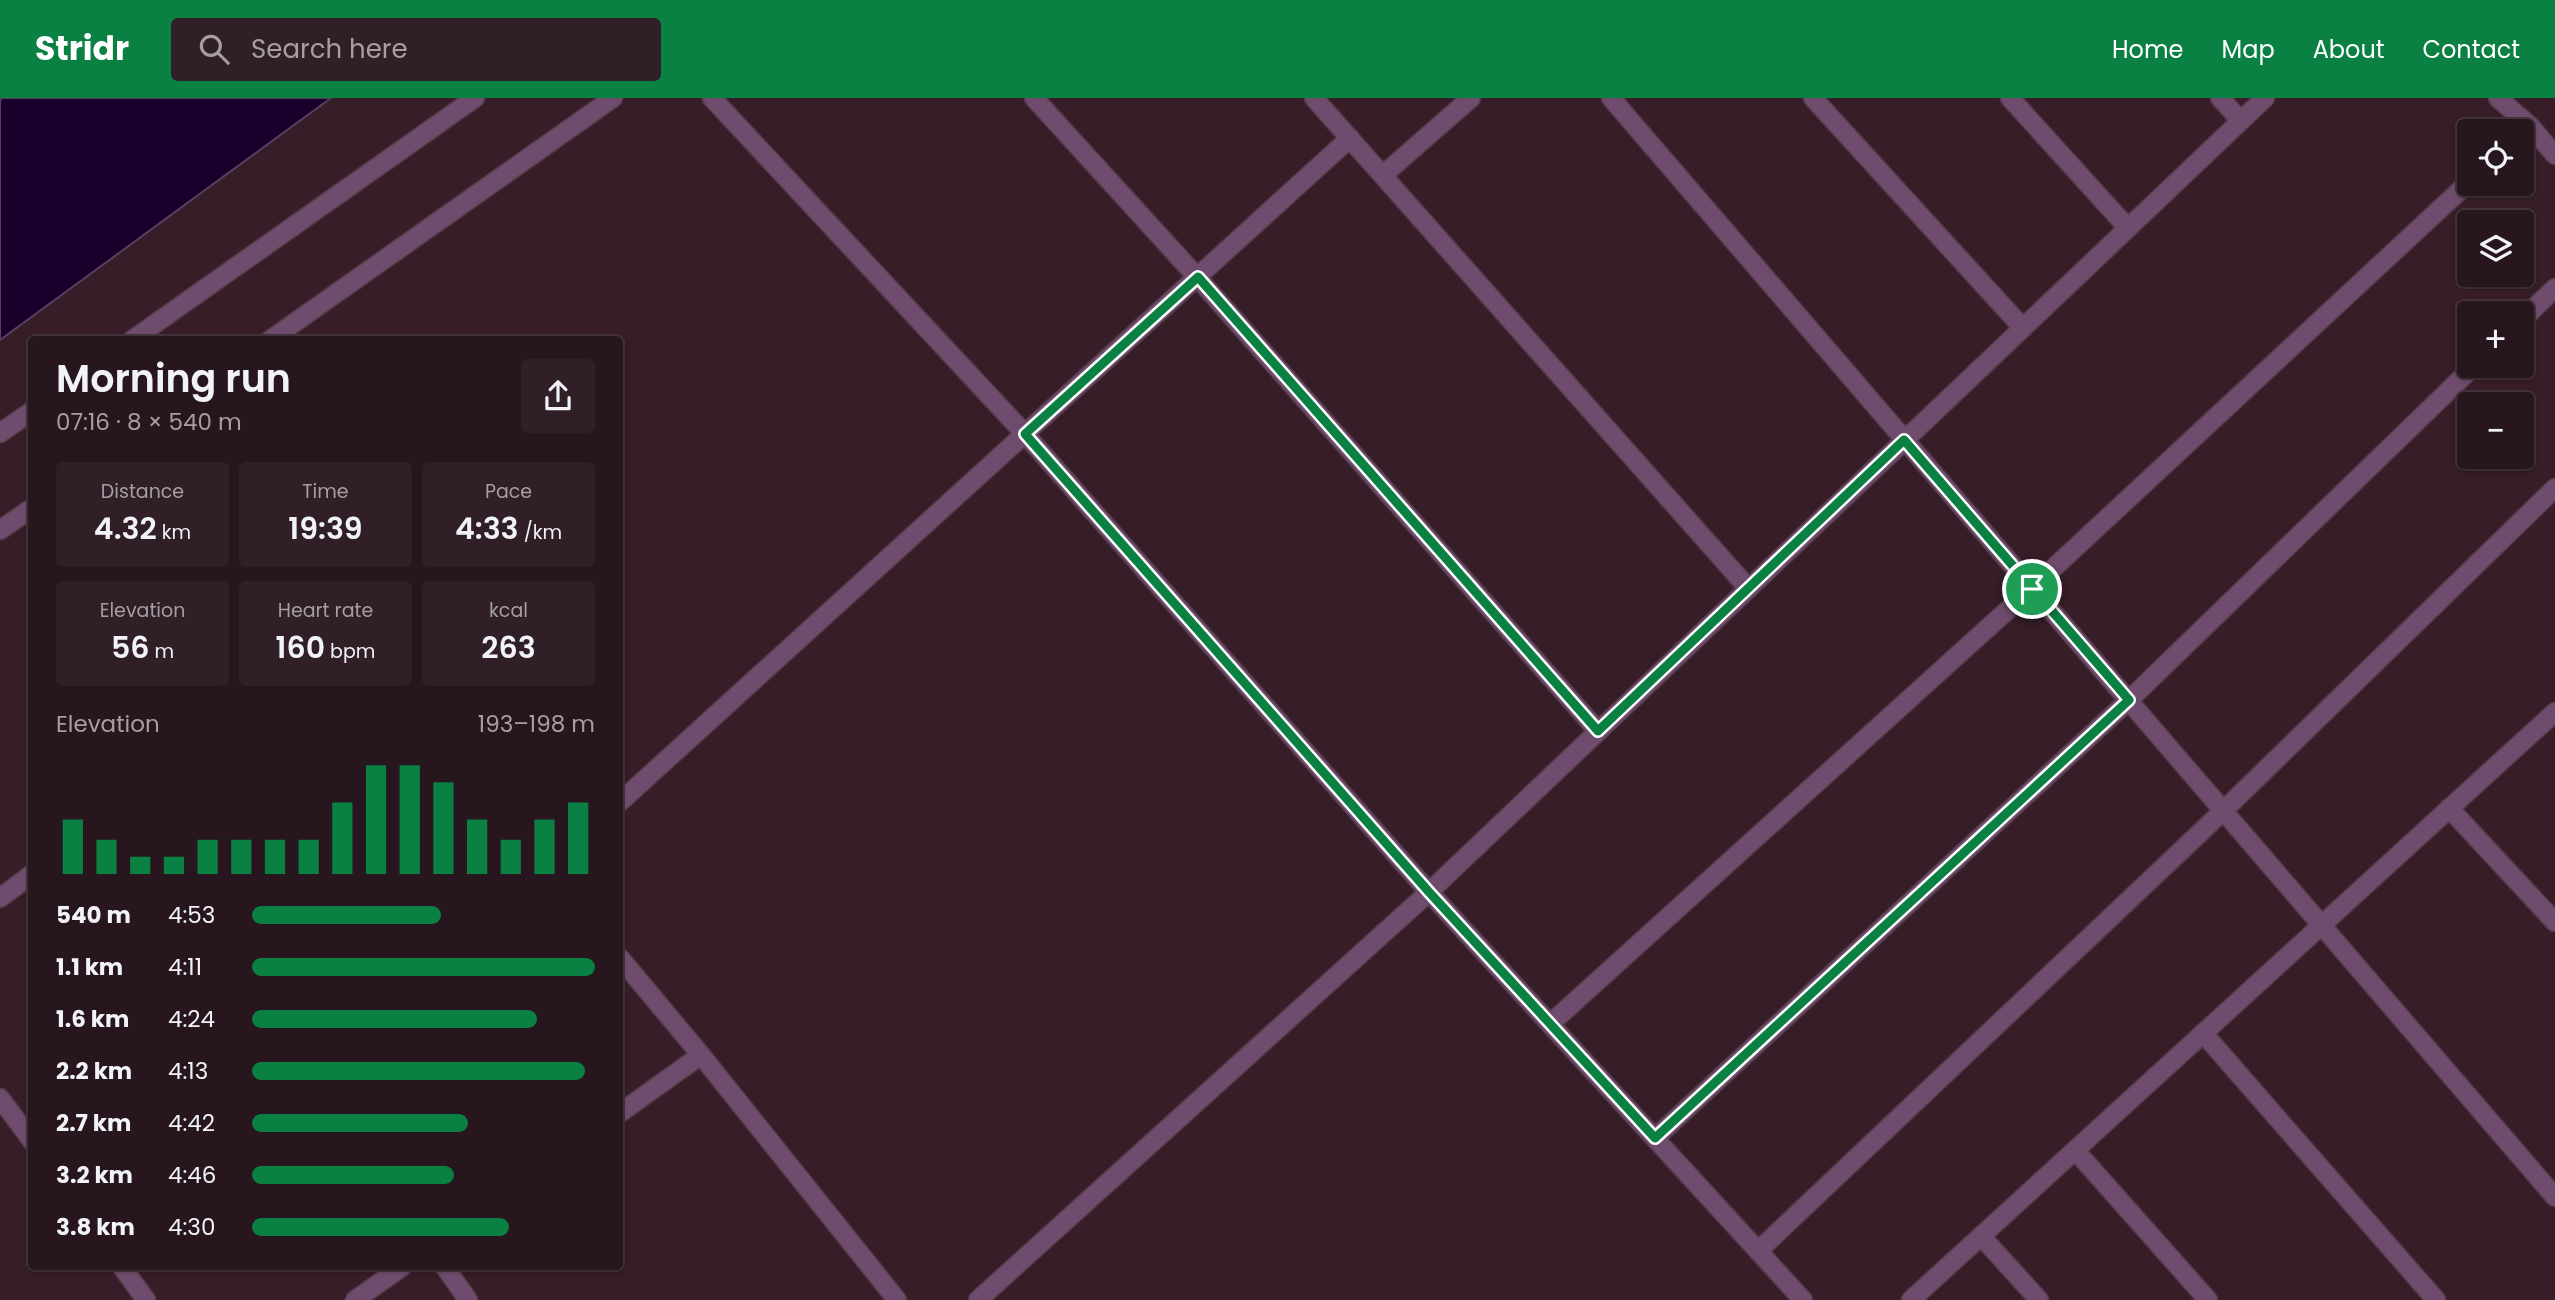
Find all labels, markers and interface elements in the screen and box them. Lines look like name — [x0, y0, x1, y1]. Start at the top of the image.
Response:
search box — [171, 18, 661, 81]
text: Stridr — [35, 25, 129, 72]
icon: search — [195, 30, 233, 68]
text: Search here — [251, 31, 408, 67]
text: Home — [2112, 33, 2184, 66]
text: Map — [2222, 33, 2275, 66]
text: About — [2313, 33, 2384, 66]
text: Contact — [2422, 33, 2520, 66]
map controls — [2457, 119, 2534, 469]
button: locate — [2457, 119, 2534, 196]
button: layers — [2457, 210, 2534, 287]
button: + — [2457, 301, 2534, 378]
text: Morning run — [56, 352, 291, 405]
button: share — [521, 359, 595, 433]
button: − — [2457, 392, 2534, 469]
text: 07:16 · 8 × 540 m — [56, 406, 242, 438]
text: Distance — [101, 478, 184, 505]
text: Time — [302, 478, 349, 505]
text: Pace — [485, 478, 532, 505]
text: 4.32 — [94, 507, 157, 550]
text: 19:39 — [288, 507, 363, 550]
text: 4:33 — [455, 507, 519, 550]
text: km — [157, 519, 191, 546]
text: /km — [519, 519, 562, 546]
pin — [2002, 559, 2062, 619]
icon: arrive — [2013, 570, 2051, 608]
text: Elevation — [100, 597, 185, 624]
text: Heart rate — [278, 597, 373, 624]
text: kcal — [489, 597, 528, 624]
text: 56 — [111, 626, 149, 669]
text: 160 — [276, 626, 325, 669]
text: 263 — [481, 626, 536, 669]
text: m — [149, 638, 174, 665]
text: bpm — [325, 638, 375, 665]
text: Elevation — [56, 708, 160, 740]
text: 193–198 m — [478, 708, 595, 740]
text: 540 m — [56, 899, 131, 931]
text: 4:53 — [168, 899, 215, 931]
text: 1.1 km — [56, 951, 123, 983]
text: 4:11 — [168, 951, 202, 983]
text: 1.6 km — [56, 1003, 129, 1035]
text: 4:24 — [168, 1003, 215, 1035]
text: 2.2 km — [56, 1055, 132, 1087]
text: 4:13 — [168, 1055, 208, 1087]
text: 2.7 km — [56, 1107, 131, 1139]
text: 4:42 — [168, 1107, 215, 1139]
text: 3.2 km — [56, 1159, 133, 1191]
text: 4:46 — [168, 1159, 216, 1191]
text: 3.8 km — [56, 1211, 135, 1243]
text: 4:30 — [168, 1211, 215, 1243]

